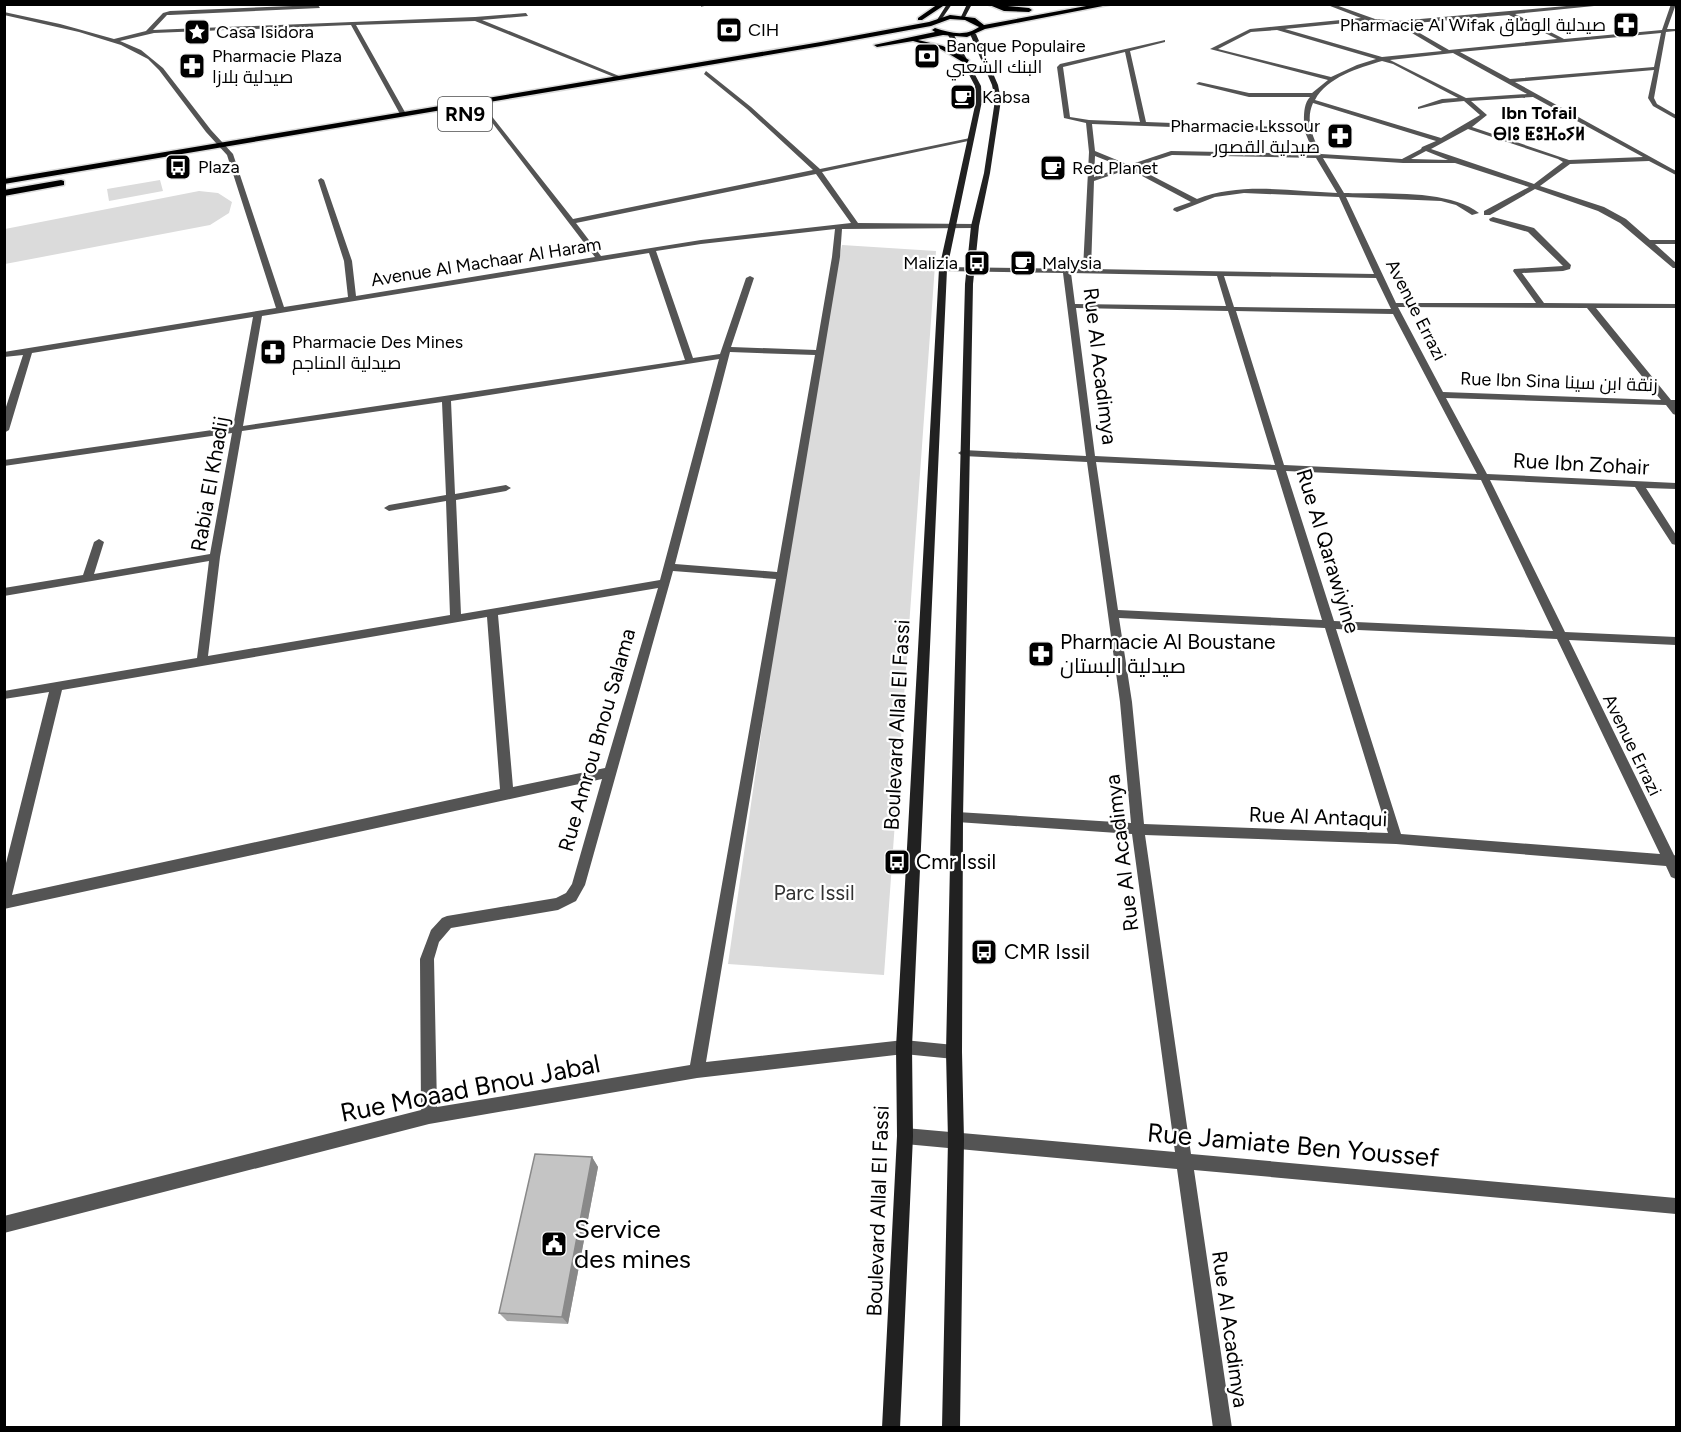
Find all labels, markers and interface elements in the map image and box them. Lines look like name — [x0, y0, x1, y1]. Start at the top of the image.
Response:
pharmacy icon: Pharmacie Al Wifak صيدلية الوفاق — [1611, 10, 1641, 40]
place label: Pharmacie Al Wifak صيدلية الوفاق — [1340, 14, 1606, 37]
bank icon: CIH — [714, 15, 744, 45]
place icon: Casa Isidora — [182, 17, 212, 47]
place label: CIH — [748, 19, 779, 41]
place label: Casa Isidora — [216, 21, 314, 43]
place label: Banque Populaire البنك الشعبي — [946, 35, 1086, 81]
bank icon: Banque Populaire البنك الشعبي — [912, 41, 942, 71]
place label: Pharmacie Plaza صيدلية بلازا — [212, 45, 342, 88]
pharmacy icon: Pharmacie Plaza صيدلية بلازا — [177, 51, 207, 81]
cafe icon: Kabsa — [948, 82, 978, 112]
place label: Kabsa — [982, 86, 1030, 108]
road number: RN9 — [438, 97, 492, 131]
district label: Ibn Tofail ⴱⵏⵓ ⵟⵓⴼⴰⵢⵍ — [1493, 102, 1585, 145]
place label: Pharmacie Lkssour صيدلية القصور — [1170, 115, 1320, 158]
pharmacy icon: Pharmacie Lkssour صيدلية القصور — [1325, 121, 1355, 151]
bus stop icon: Plaza — [163, 152, 193, 182]
cafe icon: Red Planet — [1038, 153, 1068, 183]
place label: Plaza — [198, 156, 240, 178]
place label: Red Planet — [1072, 157, 1159, 179]
street label: Avenue Al Machaar Al Haram — [369, 233, 603, 291]
bus stop icon: Malizia — [962, 248, 992, 278]
cafe icon: Malysia — [1008, 248, 1038, 278]
place label: Malizia — [903, 252, 958, 274]
place label: Malysia — [1042, 252, 1102, 274]
street label: Avenue Errazi — [1381, 256, 1451, 364]
street label: Rue Al Acadimya — [1078, 286, 1123, 446]
place label: Pharmacie Des Mines صيدلية المناجم — [292, 331, 463, 375]
pharmacy icon: Pharmacie Des Mines صيدلية المناجم — [258, 337, 288, 367]
street label: Rue Ibn Sina زنقة ابن سينا — [1460, 368, 1658, 396]
street label: Rabia El Khadij — [185, 414, 234, 554]
street label: Rue Ibn Zohair — [1512, 447, 1650, 480]
street label: Rue Al Qarawiyine — [1292, 466, 1365, 636]
street label: Boulevard Allal El Fassi — [878, 619, 915, 831]
street label: Rue Amrou Bnou Salama — [553, 625, 640, 854]
place label: Pharmacie Al Boustane صيدلية البستان — [1060, 629, 1275, 679]
pharmacy icon: Pharmacie Al Boustane صيدلية البستان — [1026, 639, 1056, 669]
street label: Avenue Errazi — [1598, 691, 1666, 799]
street label: Rue Al Acadimya — [1099, 773, 1144, 933]
street label: Rue Al Antaqui — [1248, 802, 1388, 831]
bus stop icon: Cmr Issil — [882, 847, 912, 877]
place label: Cmr Issil — [916, 849, 996, 874]
park label: Parc Issil — [773, 880, 855, 905]
bus stop icon: CMR Issil — [969, 937, 999, 967]
place label: CMR Issil — [1004, 939, 1090, 964]
street label: Rue Moaad Bnou Jabal — [337, 1047, 603, 1129]
street label: Boulevard Allal El Fassi — [861, 1105, 894, 1317]
street label: Rue Jamiate Ben Youssef — [1146, 1116, 1441, 1174]
place label: Service des mines — [574, 1213, 691, 1275]
public building icon: Service des mines — [539, 1229, 569, 1259]
street label: Rue Al Acadimya — [1207, 1249, 1254, 1409]

